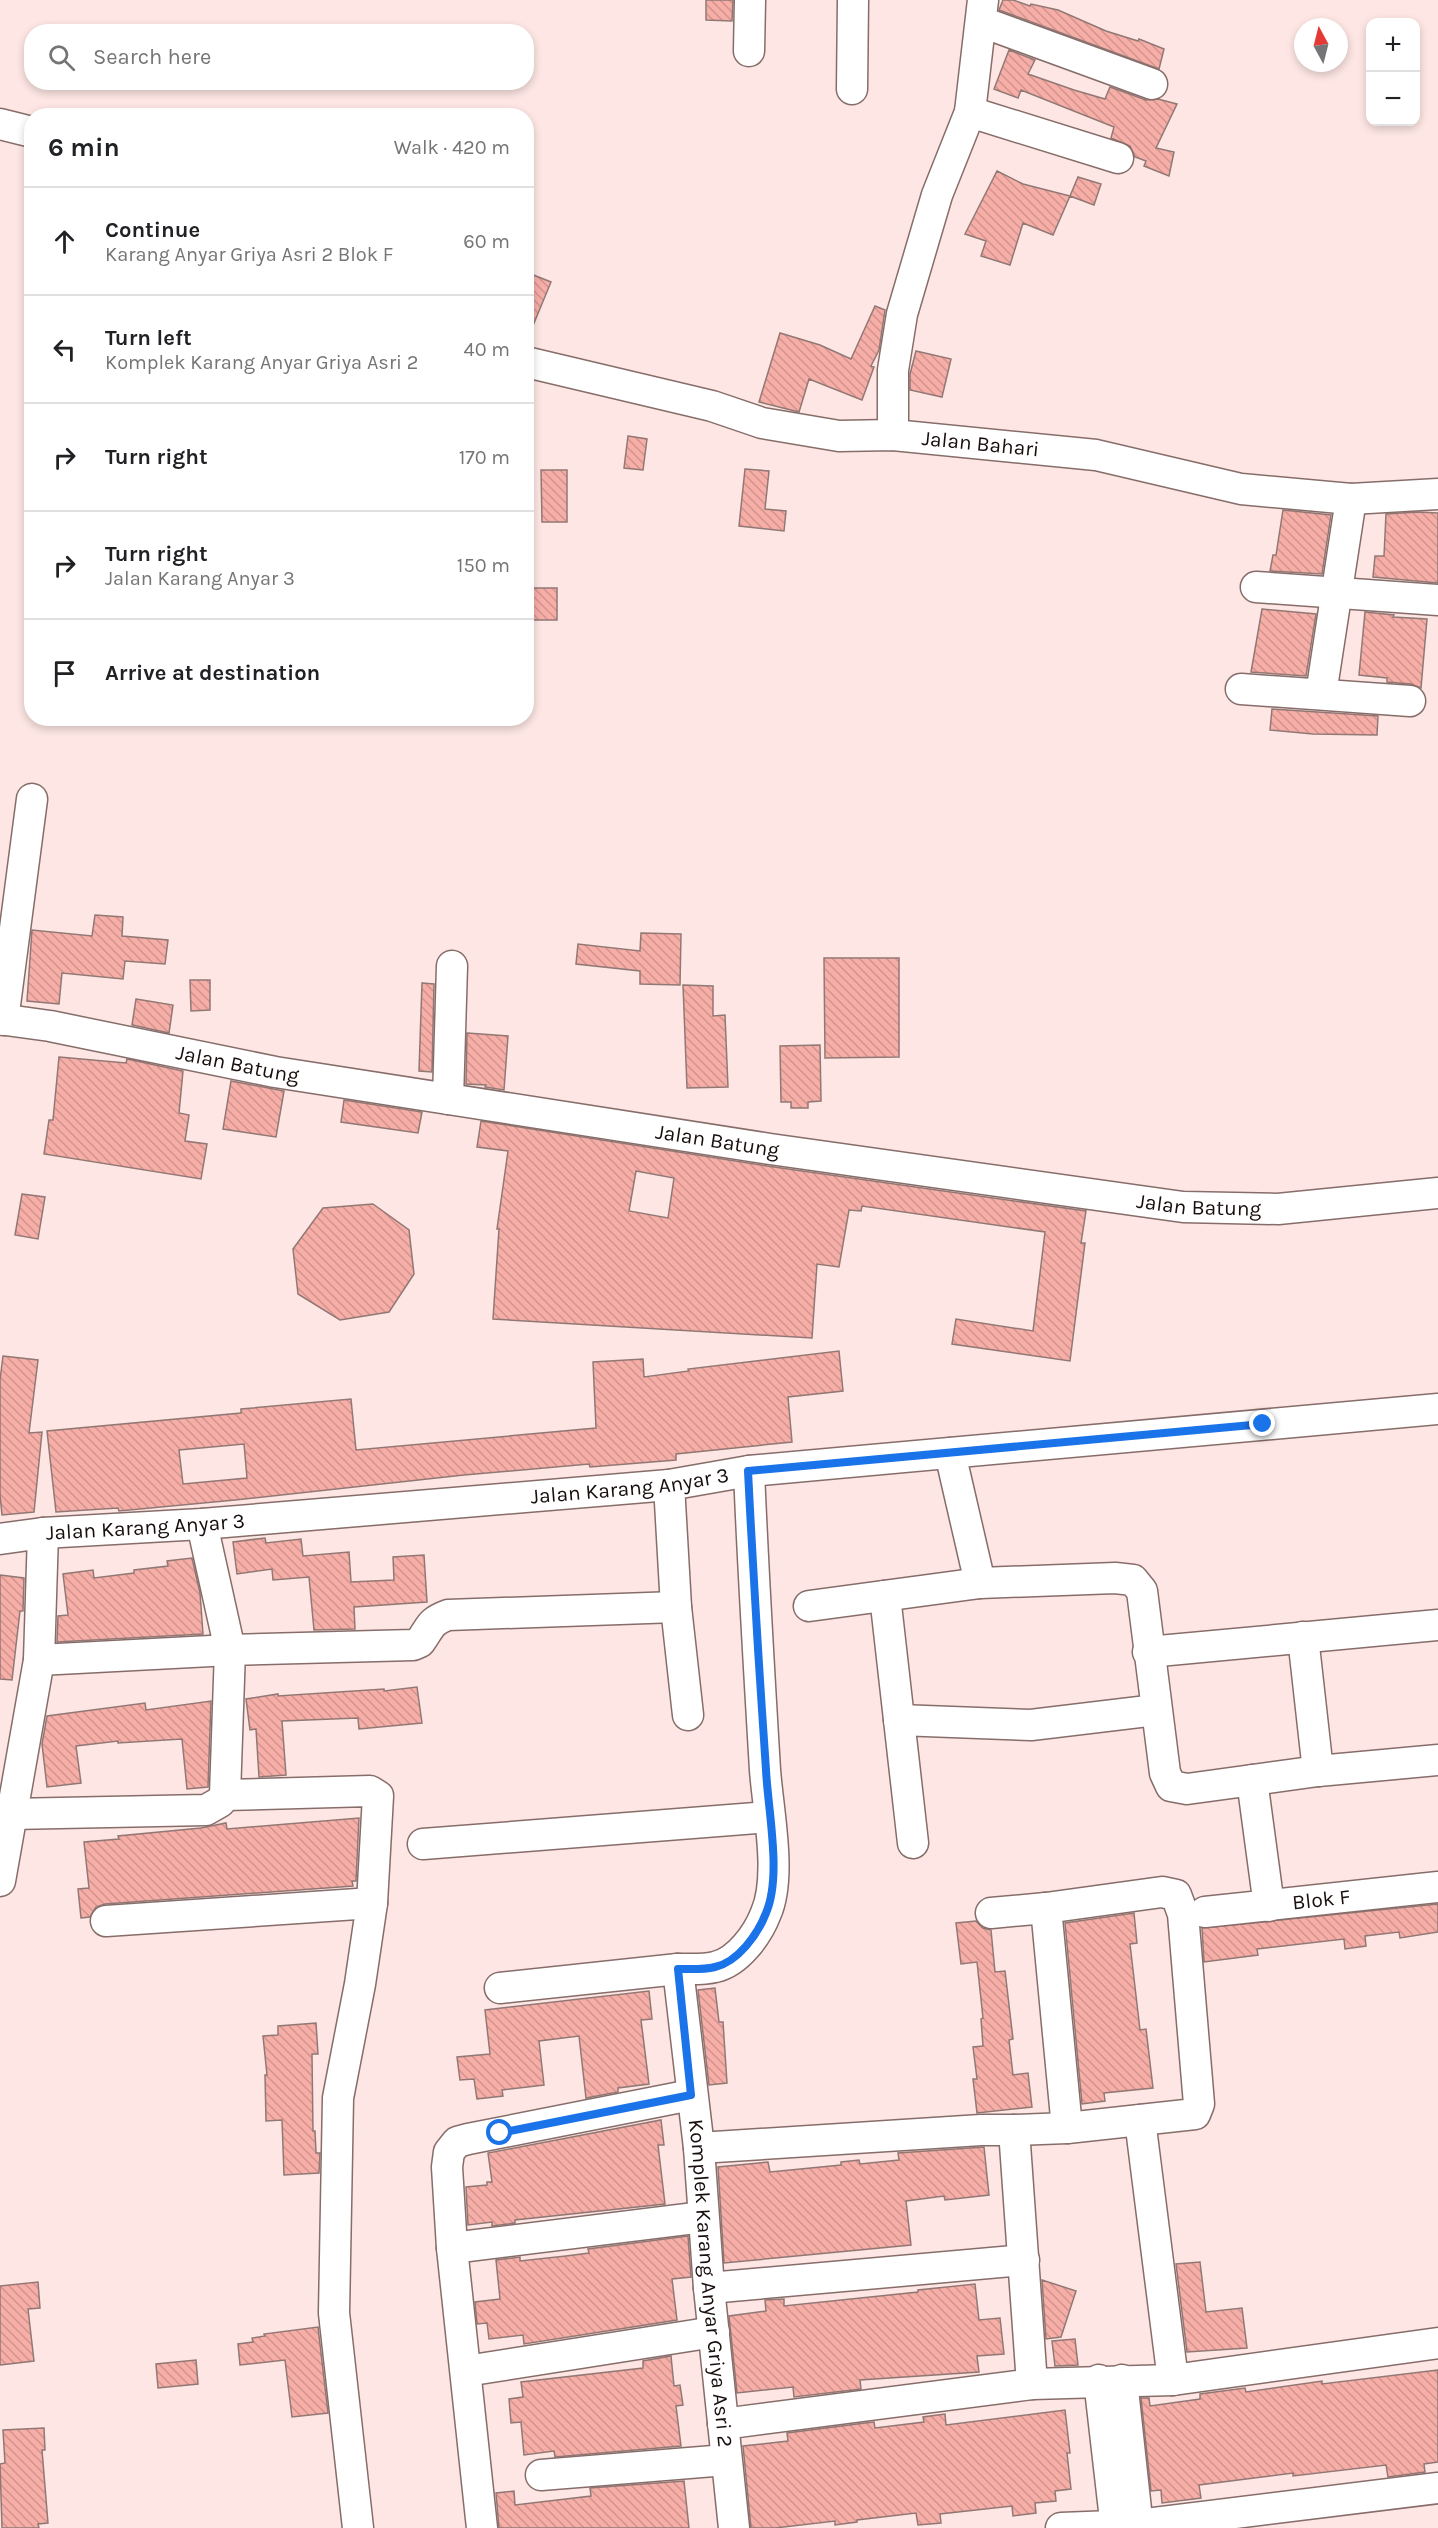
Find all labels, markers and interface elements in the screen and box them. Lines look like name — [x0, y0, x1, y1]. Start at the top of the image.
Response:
north arrow — [1294, 18, 1348, 72]
map controls — [1366, 18, 1420, 126]
button: + — [1366, 18, 1420, 72]
search box — [24, 24, 534, 90]
icon: search — [45, 41, 78, 74]
text: Search here — [93, 44, 211, 70]
button: − — [1366, 72, 1420, 126]
text: 6 min — [48, 132, 120, 163]
text: Walk · 420 m — [394, 136, 510, 159]
text: Continue — [105, 217, 200, 243]
icon: ahead — [48, 225, 81, 258]
text: 60 m — [463, 230, 510, 253]
text: Karang Anyar Griya Asri 2 Blok F — [105, 243, 393, 266]
text: Turn left — [105, 325, 192, 351]
icon: left — [48, 333, 81, 366]
text: 40 m — [464, 338, 510, 361]
text: Komplek Karang Anyar Griya Asri 2 — [105, 351, 418, 374]
street label: Jalan Bahari — [921, 426, 1040, 461]
icon: right — [48, 441, 81, 474]
text: Turn right — [105, 444, 208, 470]
text: 170 m — [459, 446, 510, 469]
text: Turn right — [105, 541, 208, 567]
icon: right — [48, 549, 81, 582]
text: 150 m — [457, 554, 510, 577]
text: Jalan Karang Anyar 3 — [105, 567, 295, 590]
icon: arrive — [48, 657, 81, 690]
text: Arrive at destination — [105, 660, 320, 686]
street label: Jalan Batung — [174, 1040, 301, 1088]
street label: Jalan Batung — [654, 1119, 781, 1162]
street label: Jalan Batung — [1135, 1189, 1262, 1221]
route end — [1249, 1410, 1275, 1436]
street label: Jalan Karang Anyar 3 — [530, 1463, 731, 1509]
street label: Jalan Karang Anyar 3 — [45, 1508, 246, 1545]
street label: Blok F — [1291, 1884, 1352, 1915]
street label: Komplek Karang Anyar Griya Asri 2 — [684, 2118, 738, 2448]
route start — [486, 2119, 512, 2145]

